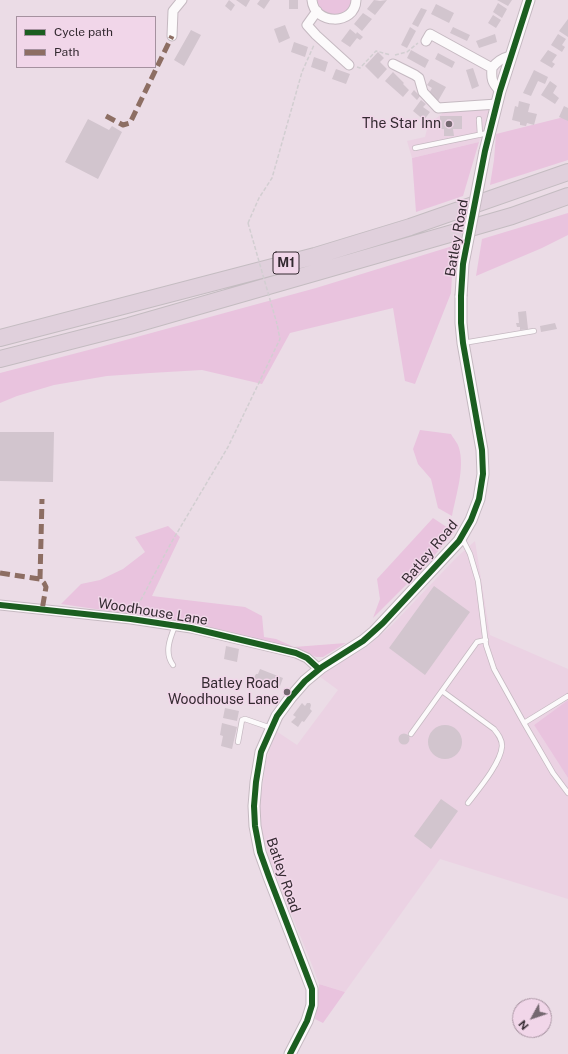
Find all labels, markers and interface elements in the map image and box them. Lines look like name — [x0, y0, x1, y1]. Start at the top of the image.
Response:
legend — [16, 16, 156, 68]
text: Cycle path — [54, 25, 113, 39]
text: Path — [54, 45, 80, 59]
place label: The Star Inn — [362, 116, 441, 132]
marker: The Star Inn — [444, 119, 454, 129]
street label: Batley Road — [442, 198, 472, 278]
road number: M1 — [273, 252, 299, 274]
street label: Batley Road — [398, 517, 462, 587]
street label: Woodhouse Lane — [97, 595, 209, 629]
place label: Batley Road Woodhouse Lane — [168, 676, 279, 708]
marker: Batley Road Woodhouse Lane — [282, 687, 292, 697]
street label: Batley Road — [262, 835, 304, 915]
north arrow — [512, 998, 552, 1038]
text: N — [516, 1018, 531, 1032]

